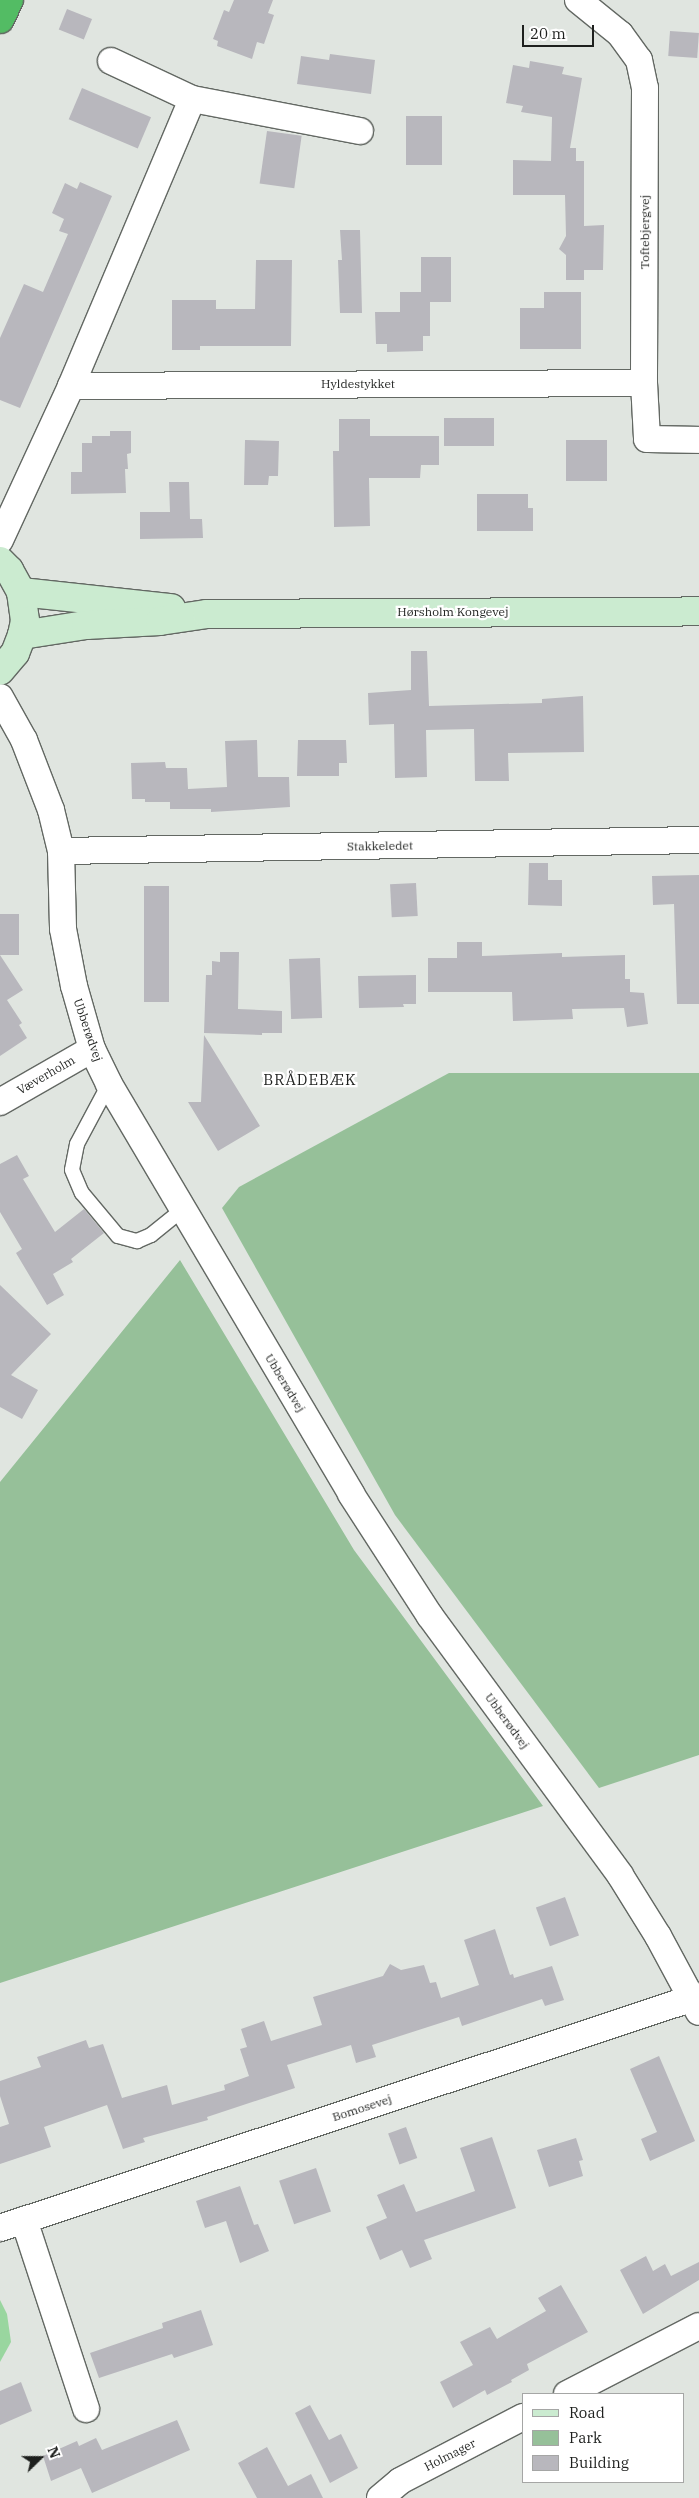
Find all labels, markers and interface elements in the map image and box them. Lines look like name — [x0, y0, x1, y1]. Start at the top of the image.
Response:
scale bar — [524, 15, 596, 47]
text: 20 m — [530, 24, 566, 43]
street label: Toftebjergvej — [638, 195, 652, 269]
street label: Hyldestykket — [321, 377, 395, 391]
street label: Hørsholm Kongevej — [397, 605, 509, 619]
street label: Stakkeledet — [347, 838, 413, 854]
street label: Ubberødvej — [71, 997, 105, 1063]
street label: Væverholm — [15, 1053, 77, 1097]
district label: BRÅDEBÆK — [262, 1071, 358, 1089]
street label: Ubberødvej — [262, 1351, 308, 1415]
street label: Ubberødvej — [482, 1690, 532, 1752]
street label: Bomosevej — [330, 2092, 394, 2124]
legend — [522, 2393, 684, 2483]
text: Road — [569, 2403, 605, 2422]
text: Park — [569, 2428, 602, 2447]
north arrow — [15, 2433, 65, 2483]
street label: Holmager — [422, 2436, 478, 2474]
text: N — [43, 2444, 64, 2461]
text: Building — [569, 2453, 629, 2472]

